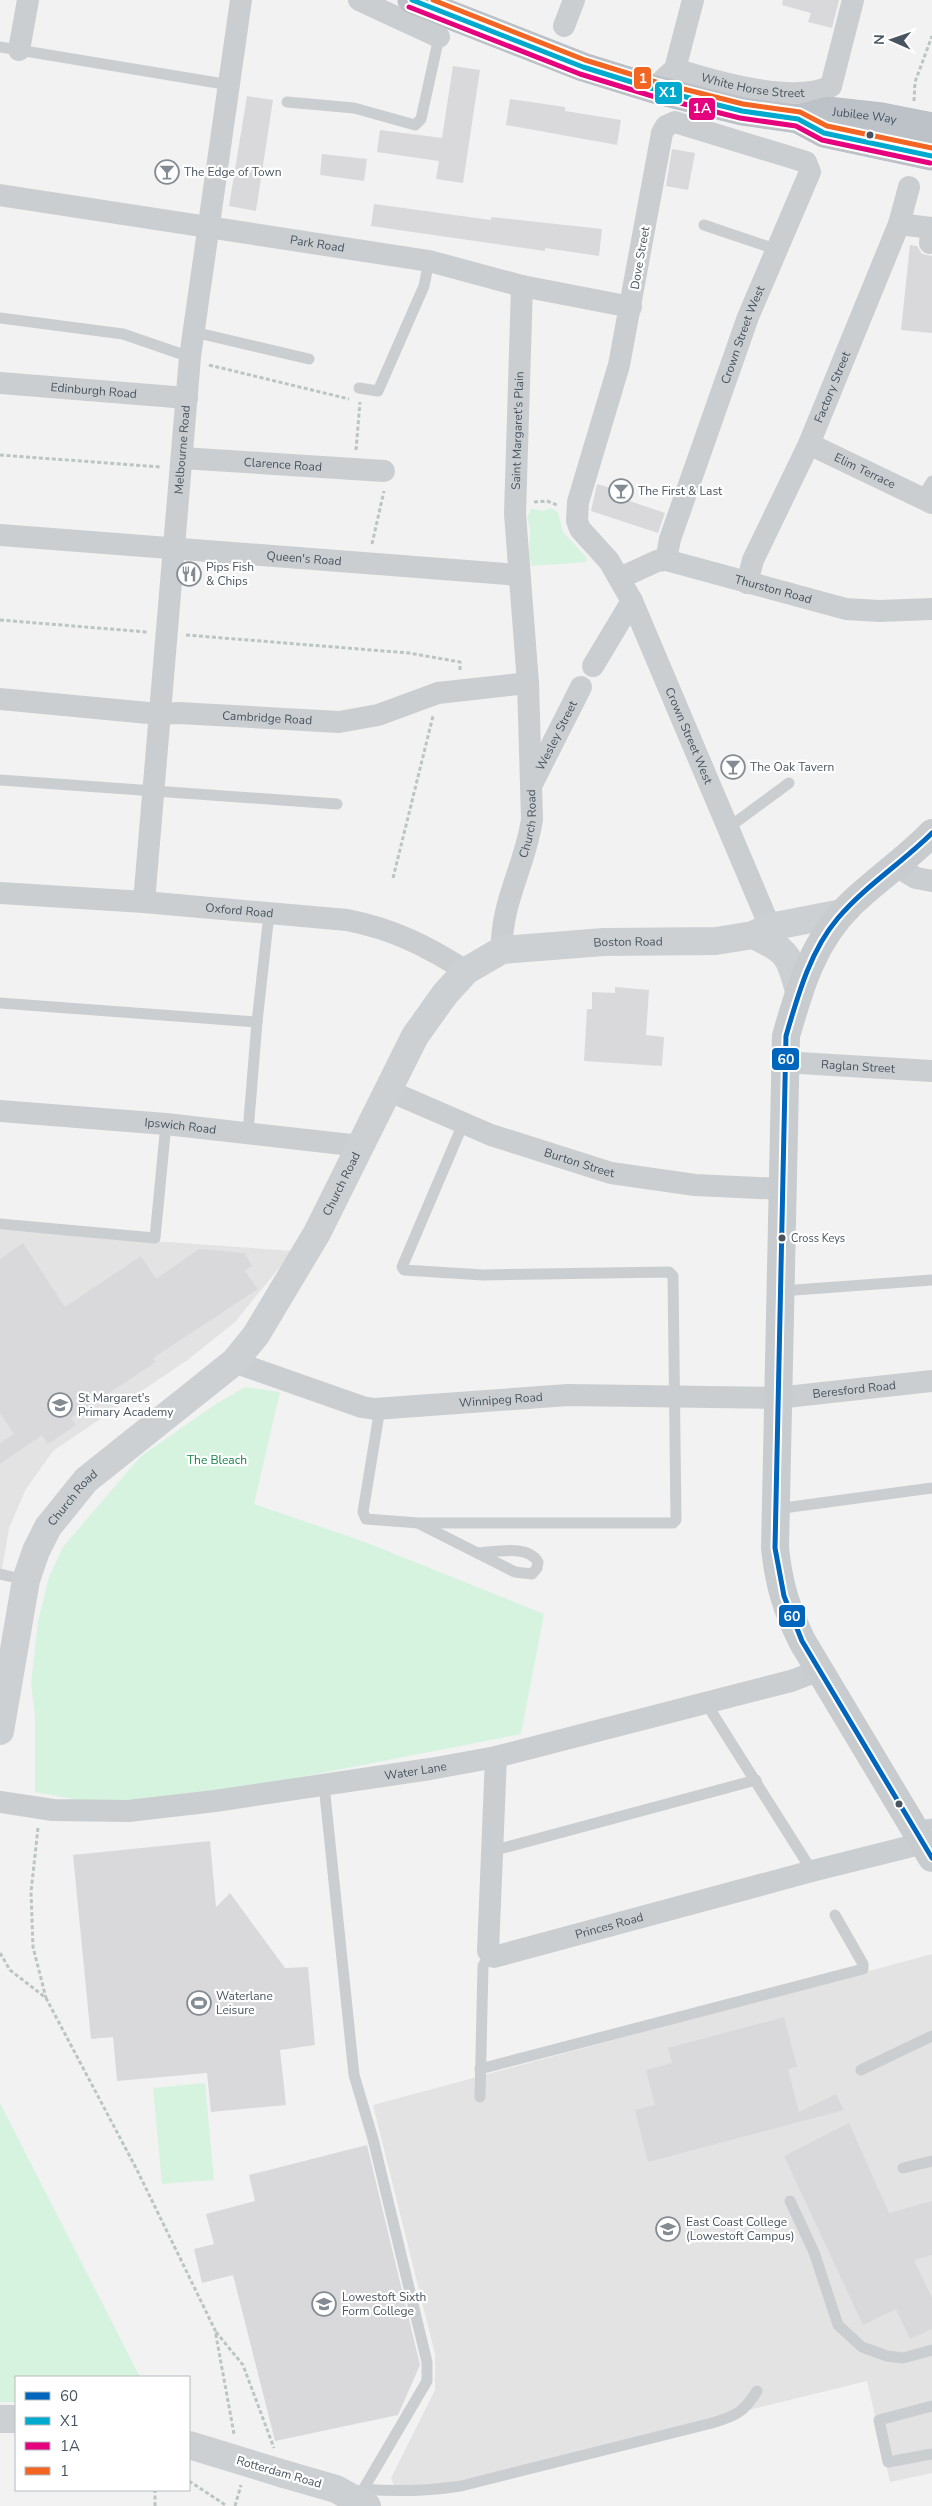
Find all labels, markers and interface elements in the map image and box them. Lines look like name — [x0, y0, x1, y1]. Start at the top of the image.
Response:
north arrow — [867, 15, 917, 65]
text: N — [870, 34, 889, 45]
line badge: 1 — [633, 66, 652, 90]
text: 1 — [639, 69, 647, 88]
street label: White Horse Street — [699, 69, 806, 101]
line badge: X1 — [654, 81, 683, 105]
text: X1 — [658, 83, 677, 102]
line badge: 1A — [688, 97, 716, 121]
text: 1A — [693, 99, 712, 118]
street label: Jubilee Way — [831, 104, 899, 128]
unlabelled marker — [865, 130, 875, 140]
bar icon: The Edge of Town — [154, 159, 180, 185]
place label: The Edge of Town — [184, 164, 281, 180]
street label: Dove Street — [627, 224, 654, 291]
street label: Park Road — [289, 232, 346, 256]
street label: Crown Street West — [717, 283, 769, 386]
street label: Factory Street — [810, 348, 854, 425]
street label: Saint Margaret's Plain — [508, 371, 527, 490]
street label: Edinburgh Road — [50, 379, 137, 402]
street label: Melbourne Road — [170, 404, 194, 495]
street label: Elim Terrace — [832, 449, 898, 492]
street label: Clarence Road — [243, 454, 322, 475]
bar icon: The First & Last — [608, 478, 634, 504]
place label: The First & Last — [638, 483, 723, 499]
street label: Queen's Road — [266, 548, 342, 569]
place label: Pips Fish & Chips — [206, 559, 254, 589]
restaurant icon: Pips Fish & Chips — [176, 561, 202, 587]
street label: Thurston Road — [733, 571, 814, 607]
street label: Crown Street West — [661, 685, 717, 787]
street label: Wesley Street — [532, 697, 581, 773]
street label: Cambridge Road — [222, 707, 313, 728]
bar icon: The Oak Tavern — [720, 754, 746, 780]
place label: The Oak Tavern — [750, 759, 834, 775]
street label: Church Road — [515, 789, 540, 860]
street label: Oxford Road — [205, 899, 274, 921]
street label: Boston Road — [593, 933, 663, 951]
line badge: 60 — [771, 1047, 800, 1071]
text: 60 — [778, 1050, 794, 1069]
street label: Raglan Street — [820, 1056, 896, 1077]
street label: Ipswich Road — [144, 1114, 217, 1138]
street label: Burton Street — [542, 1144, 616, 1182]
street label: Church Road — [319, 1149, 364, 1218]
place label: Cross Keys — [791, 1231, 845, 1246]
marker: Cross Keys — [777, 1233, 787, 1243]
street label: Beresford Road — [812, 1377, 897, 1402]
street label: Winnipeg Road — [458, 1389, 543, 1411]
place label: St Margaret's Primary Academy — [78, 1390, 174, 1420]
school or university icon: St Margaret's Primary Academy — [47, 1392, 73, 1418]
park label: The Bleach — [187, 1452, 247, 1468]
street label: Church Road — [44, 1466, 101, 1529]
line badge: 60 — [778, 1604, 806, 1628]
text: 60 — [784, 1607, 800, 1626]
street label: Water Lane — [383, 1758, 448, 1784]
unlabelled marker — [894, 1799, 904, 1809]
street label: Princes Road — [573, 1909, 645, 1943]
place label: Waterlane Leisure — [216, 1988, 273, 2018]
sports icon: Waterlane Leisure — [186, 1990, 212, 2016]
place label: East Coast College (Lowestoft Campus) — [686, 2214, 795, 2244]
school or university icon: East Coast College (Lowestoft Campus) — [655, 2216, 681, 2242]
place label: Lowestoft Sixth Form College — [342, 2289, 426, 2319]
school or university icon: Lowestoft Sixth Form College — [311, 2291, 337, 2317]
legend — [15, 2376, 190, 2491]
text: 60 — [60, 2386, 78, 2406]
text: X1 — [60, 2411, 79, 2431]
text: 1A — [60, 2436, 80, 2456]
street label: Rotterdam Road — [235, 2452, 323, 2492]
text: 1 — [60, 2461, 69, 2481]

